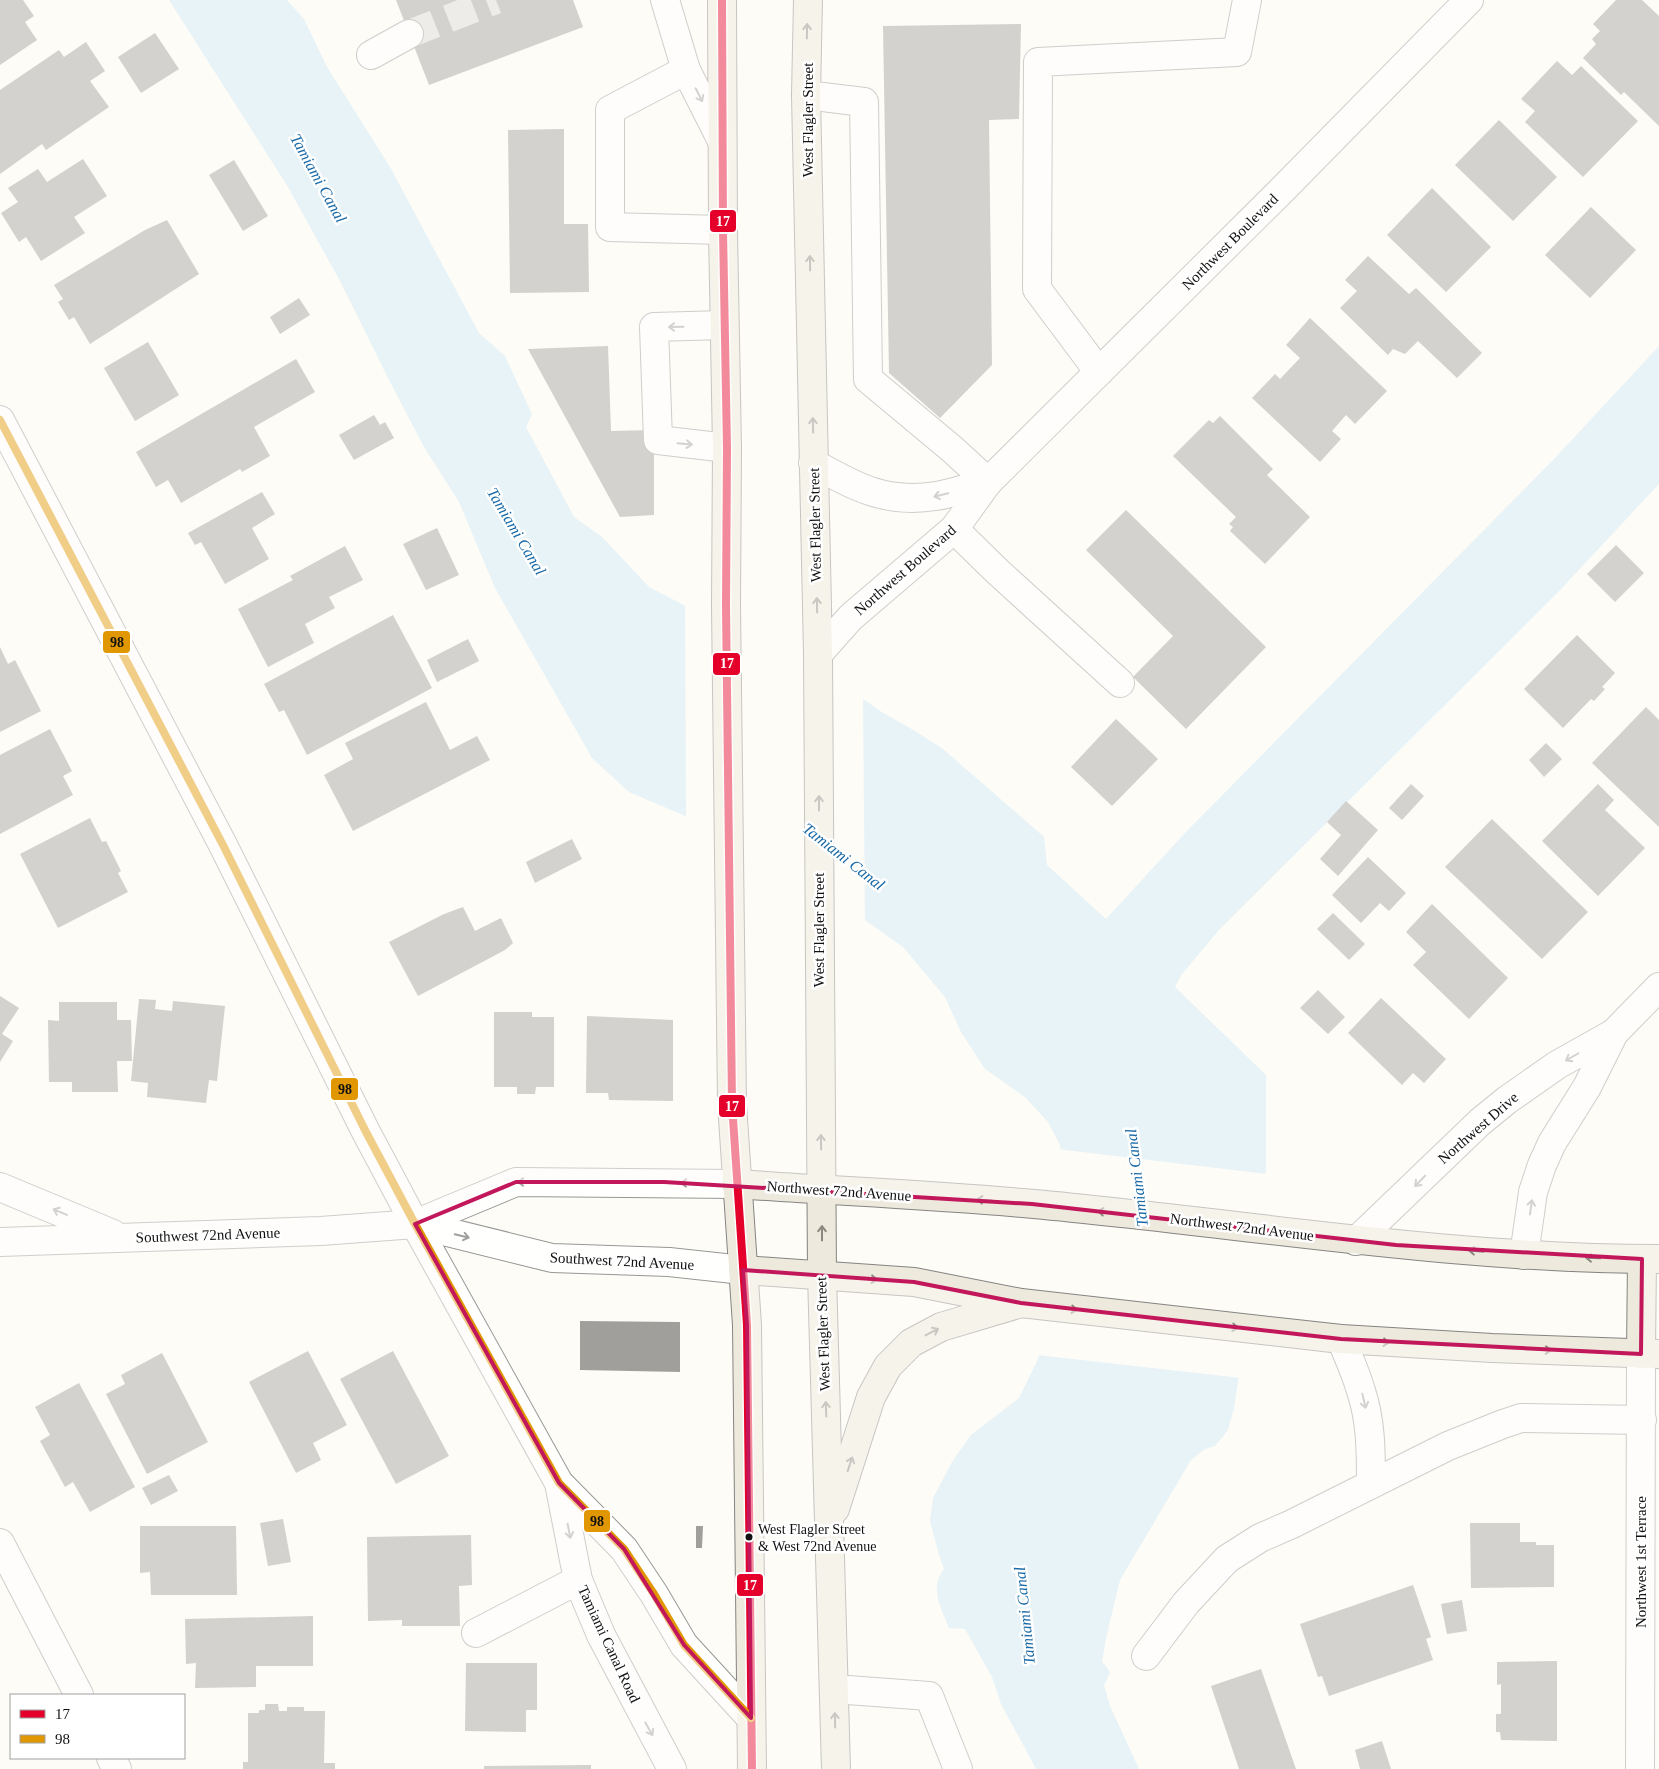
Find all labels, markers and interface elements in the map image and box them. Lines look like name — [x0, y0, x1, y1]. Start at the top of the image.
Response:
one-way arrow — [803, 23, 812, 39]
street label: West Flagler Street — [800, 62, 816, 177]
one-way arrow — [695, 87, 704, 102]
water label: Tamiami Canal — [287, 131, 350, 226]
street label: Northwest Boulevard — [1179, 190, 1282, 293]
line badge: 17 — [709, 209, 737, 233]
text: 17 — [716, 214, 730, 229]
one-way arrow — [805, 255, 814, 271]
one-way arrow — [668, 322, 684, 332]
one-way arrow — [808, 418, 818, 434]
one-way arrow — [677, 439, 693, 448]
street label: West Flagler Street — [806, 467, 824, 582]
water label: Tamiami Canal — [484, 485, 550, 578]
one-way arrow — [934, 490, 950, 500]
street label: Northwest Boulevard — [851, 521, 959, 618]
one-way arrow — [812, 598, 822, 614]
line badge: 98 — [102, 630, 131, 654]
text: 98 — [110, 635, 124, 650]
line badge: 17 — [712, 652, 741, 676]
text: 17 — [720, 656, 734, 671]
one-way arrow — [814, 796, 824, 812]
water label: Tamiami Canal — [800, 819, 888, 894]
street label: West Flagler Street — [811, 872, 827, 987]
one-way arrow — [1565, 1052, 1579, 1062]
line badge: 98 — [330, 1077, 359, 1101]
text: 98 — [338, 1082, 352, 1097]
street label: Northwest Drive — [1435, 1089, 1521, 1167]
line badge: 17 — [718, 1094, 746, 1118]
text: 17 — [725, 1099, 739, 1114]
water label: Tamiami Canal — [1122, 1127, 1151, 1228]
one-way arrow — [816, 1134, 825, 1150]
one-way arrow — [1414, 1175, 1426, 1188]
one-way arrow — [517, 1177, 534, 1187]
one-way arrow — [680, 1178, 696, 1188]
street label: Northwest 72nd Avenue — [766, 1178, 912, 1204]
one-way arrow — [976, 1196, 992, 1205]
one-way arrow — [1526, 1199, 1536, 1215]
one-way arrow — [53, 1206, 68, 1216]
one-way arrow — [1097, 1207, 1113, 1217]
street label: Northwest 72nd Avenue — [1169, 1210, 1315, 1244]
street label: Southwest 72nd Avenue — [135, 1224, 281, 1246]
one-way arrow — [817, 1225, 827, 1242]
one-way arrow — [454, 1232, 470, 1241]
one-way arrow — [1468, 1246, 1484, 1256]
street label: Southwest 72nd Avenue — [549, 1249, 695, 1273]
one-way arrow — [1585, 1253, 1602, 1263]
one-way arrow — [862, 1274, 878, 1283]
street label: West Flagler Street — [813, 1276, 833, 1392]
one-way arrow — [1062, 1304, 1078, 1314]
one-way arrow — [1223, 1322, 1239, 1332]
one-way arrow — [924, 1326, 939, 1336]
one-way arrow — [1374, 1338, 1390, 1347]
one-way arrow — [1536, 1346, 1552, 1355]
one-way arrow — [1360, 1393, 1369, 1409]
one-way arrow — [821, 1401, 830, 1417]
one-way arrow — [845, 1457, 855, 1473]
street label: Northwest 1st Terrace — [1633, 1496, 1649, 1628]
line badge: 98 — [583, 1509, 611, 1533]
text: 98 — [590, 1514, 604, 1529]
one-way arrow — [564, 1522, 574, 1538]
place label: West Flagler Street & West 72nd Avenue — [758, 1522, 877, 1554]
marker: West Flagler Street & West 72nd Avenue — [744, 1532, 754, 1542]
water label: Tamiami Canal — [1011, 1566, 1038, 1666]
line badge: 17 — [736, 1573, 764, 1597]
text: 17 — [743, 1578, 757, 1593]
street label: Tamiami Canal Road — [575, 1583, 643, 1705]
legend — [10, 1694, 185, 1759]
text: 17 — [55, 1706, 71, 1722]
one-way arrow — [830, 1713, 839, 1729]
one-way arrow — [645, 1721, 655, 1735]
text: 98 — [55, 1731, 70, 1747]

